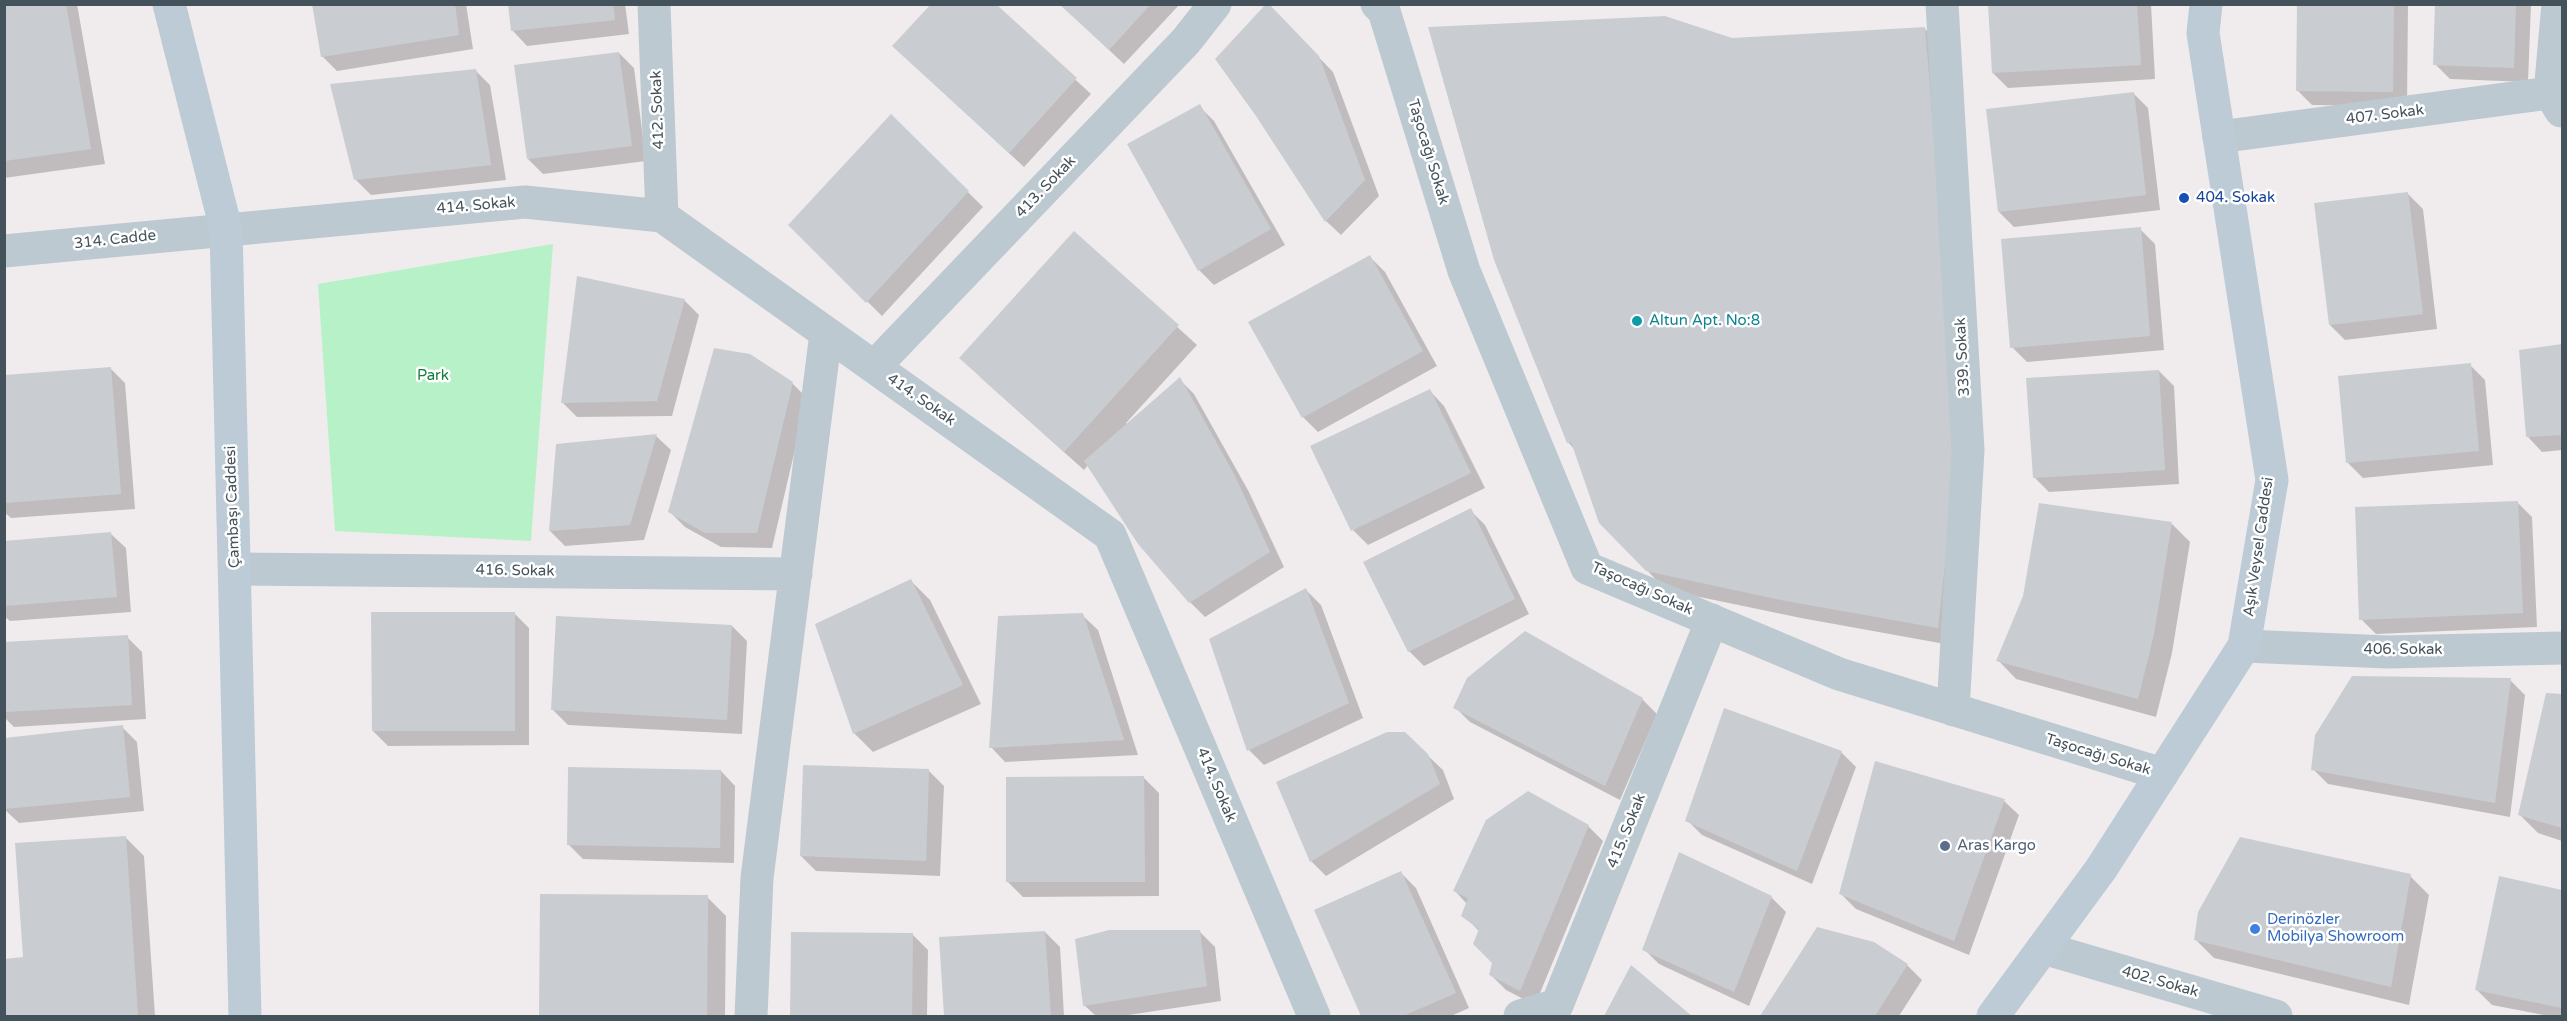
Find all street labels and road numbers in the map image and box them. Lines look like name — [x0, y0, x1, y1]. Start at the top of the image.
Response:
street label: 412. Sokak — [648, 70, 668, 150]
street label: Taşocağı Sokak — [1403, 97, 1453, 207]
street label: 407. Sokak — [2345, 101, 2425, 129]
street label: 413. Sokak — [1012, 152, 1080, 222]
street label: 414. Sokak — [436, 194, 516, 218]
street label: 314. Cadde — [73, 227, 157, 253]
street label: 339. Sokak — [1952, 317, 1974, 397]
street label: 414. Sokak — [883, 370, 959, 430]
street label: Çambaşı Caddesi — [222, 445, 244, 569]
street label: Aşık Veysel Caddesi — [2240, 476, 2278, 618]
street label: Taşocağı Sokak — [1588, 559, 1696, 619]
street label: 416. Sokak — [475, 561, 555, 581]
street label: 406. Sokak — [2363, 641, 2443, 659]
street label: Taşocağı Sokak — [2043, 730, 2153, 780]
street label: 414. Sokak — [1192, 745, 1240, 825]
street label: 415. Sokak — [1604, 791, 1650, 871]
street label: 402. Sokak — [2120, 962, 2200, 1002]

